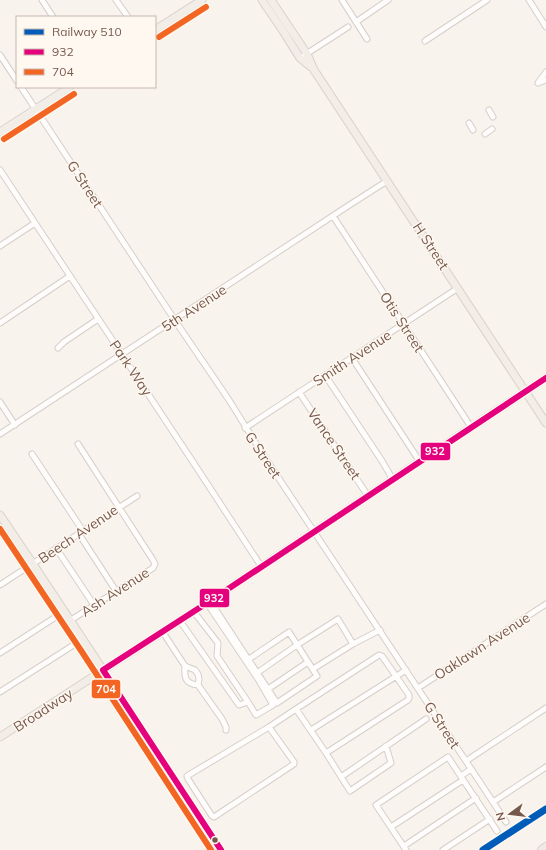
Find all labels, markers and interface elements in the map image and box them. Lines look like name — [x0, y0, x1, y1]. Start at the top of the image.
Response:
legend — [16, 16, 156, 88]
text: Railway 510 — [52, 24, 122, 39]
text: 932 — [52, 44, 74, 59]
text: 704 — [52, 64, 74, 79]
street label: G Street — [63, 157, 107, 211]
street label: H Street — [409, 219, 453, 273]
street label: 5th Avenue — [158, 280, 230, 336]
street label: Otis Street — [376, 288, 428, 356]
street label: Smith Avenue — [309, 326, 395, 390]
street label: Park Way — [106, 337, 157, 400]
street label: Vance Street — [304, 405, 365, 483]
street label: G Street — [241, 428, 285, 482]
line badge: 932 — [420, 442, 451, 461]
text: 932 — [425, 444, 445, 458]
street label: Beech Avenue — [35, 501, 121, 567]
street label: Ash Avenue — [77, 563, 153, 621]
line badge: 932 — [199, 588, 230, 608]
text: 932 — [204, 591, 224, 605]
street label: Oaklawn Avenue — [431, 608, 533, 684]
line badge: 704 — [91, 679, 121, 699]
text: 704 — [96, 682, 116, 696]
street label: Broadway — [10, 684, 77, 736]
street label: G Street — [420, 698, 464, 752]
north arrow — [490, 794, 530, 834]
text: N — [493, 811, 508, 822]
unlabelled marker — [210, 835, 220, 845]

